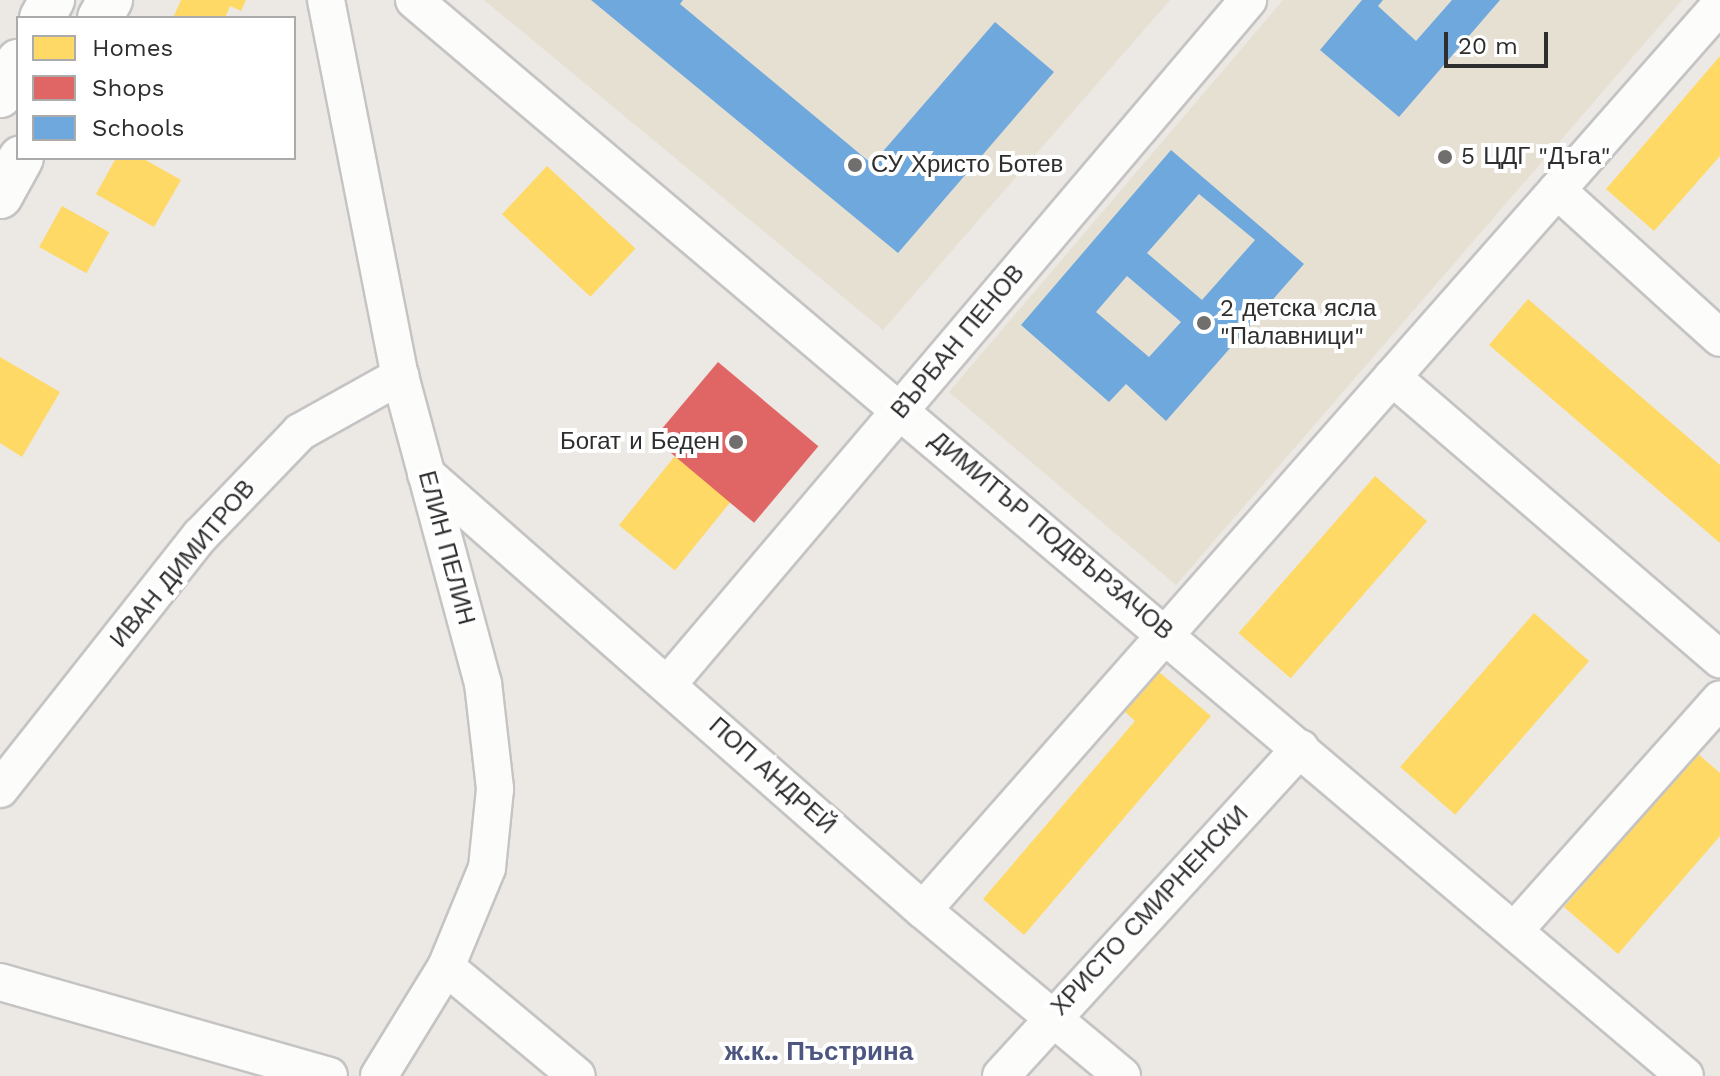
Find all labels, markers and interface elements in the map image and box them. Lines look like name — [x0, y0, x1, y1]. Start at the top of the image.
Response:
legend — [16, 16, 296, 160]
scale bar — [1448, 16, 1552, 66]
text: 20 m — [1458, 32, 1518, 60]
text: Homes — [92, 34, 173, 62]
text: Shops — [92, 74, 164, 102]
text: Schools — [92, 114, 184, 142]
place label: 5 ЦДГ "Дъга" — [1461, 143, 1611, 171]
marker: 5 ЦДГ "Дъга" — [1436, 148, 1454, 166]
place label: СУ Христо Ботев — [871, 151, 1063, 179]
marker: СУ Христо Ботев — [846, 156, 864, 174]
street label: ВЪРБАН ПЕНОВ — [885, 259, 1031, 425]
place label: 2 детска ясла "Палавници" — [1220, 295, 1376, 351]
marker: 2 детска ясла "Палавници" — [1195, 314, 1213, 332]
street label: ДИМИТЪР ПОДВЪРЗАЧОВ — [924, 426, 1178, 646]
place label: Богат и Беден — [560, 428, 720, 456]
marker: Богат и Беден — [727, 433, 745, 451]
street label: ЕЛИН ПЕЛИН — [412, 468, 480, 628]
street label: ИВАН ДИМИТРОВ — [105, 474, 261, 654]
street label: ПОП АНДРЕЙ — [703, 712, 841, 840]
street label: ХРИСТО СМИРНЕНСКИ — [1045, 800, 1255, 1022]
district label: ж.к.. Пъстрина — [725, 1036, 913, 1068]

